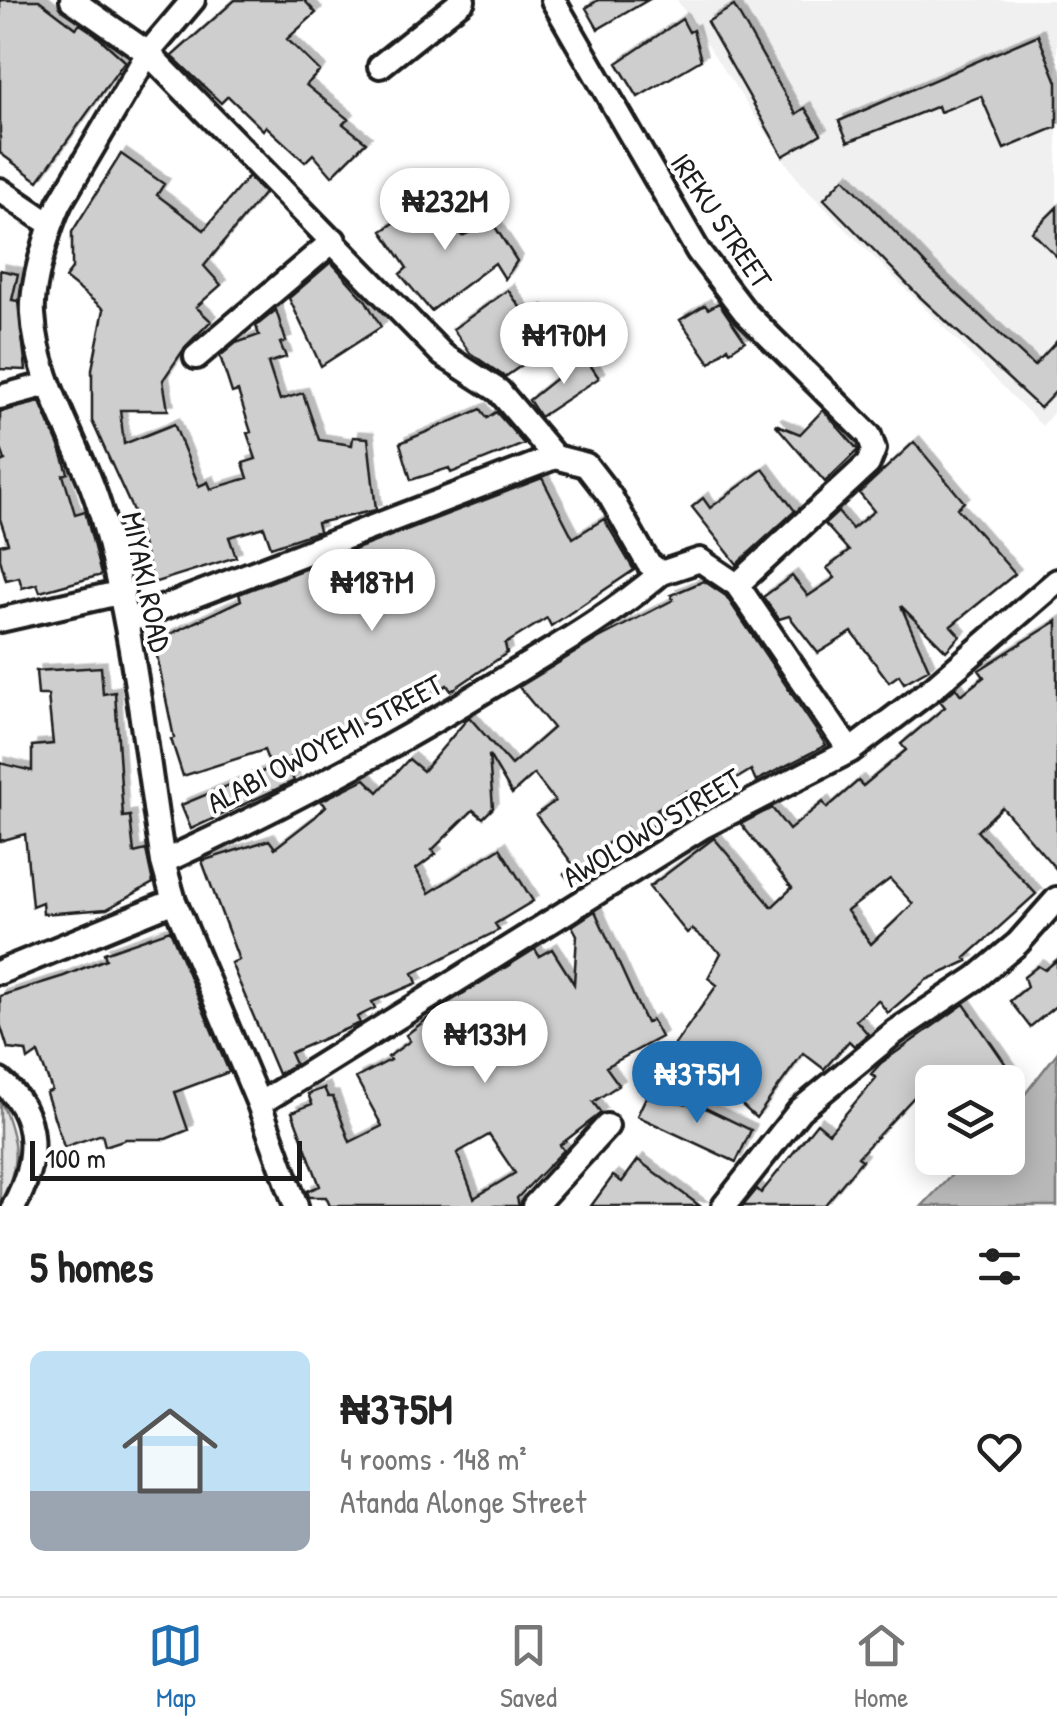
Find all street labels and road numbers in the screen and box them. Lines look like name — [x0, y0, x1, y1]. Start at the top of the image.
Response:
street label: IREKU STREET — [662, 145, 782, 297]
street label: MIYAKI ROAD — [113, 508, 181, 656]
street label: ALABI OWOYEMI STREET — [200, 664, 450, 822]
street label: AWOLOWO STREET — [555, 758, 749, 896]

